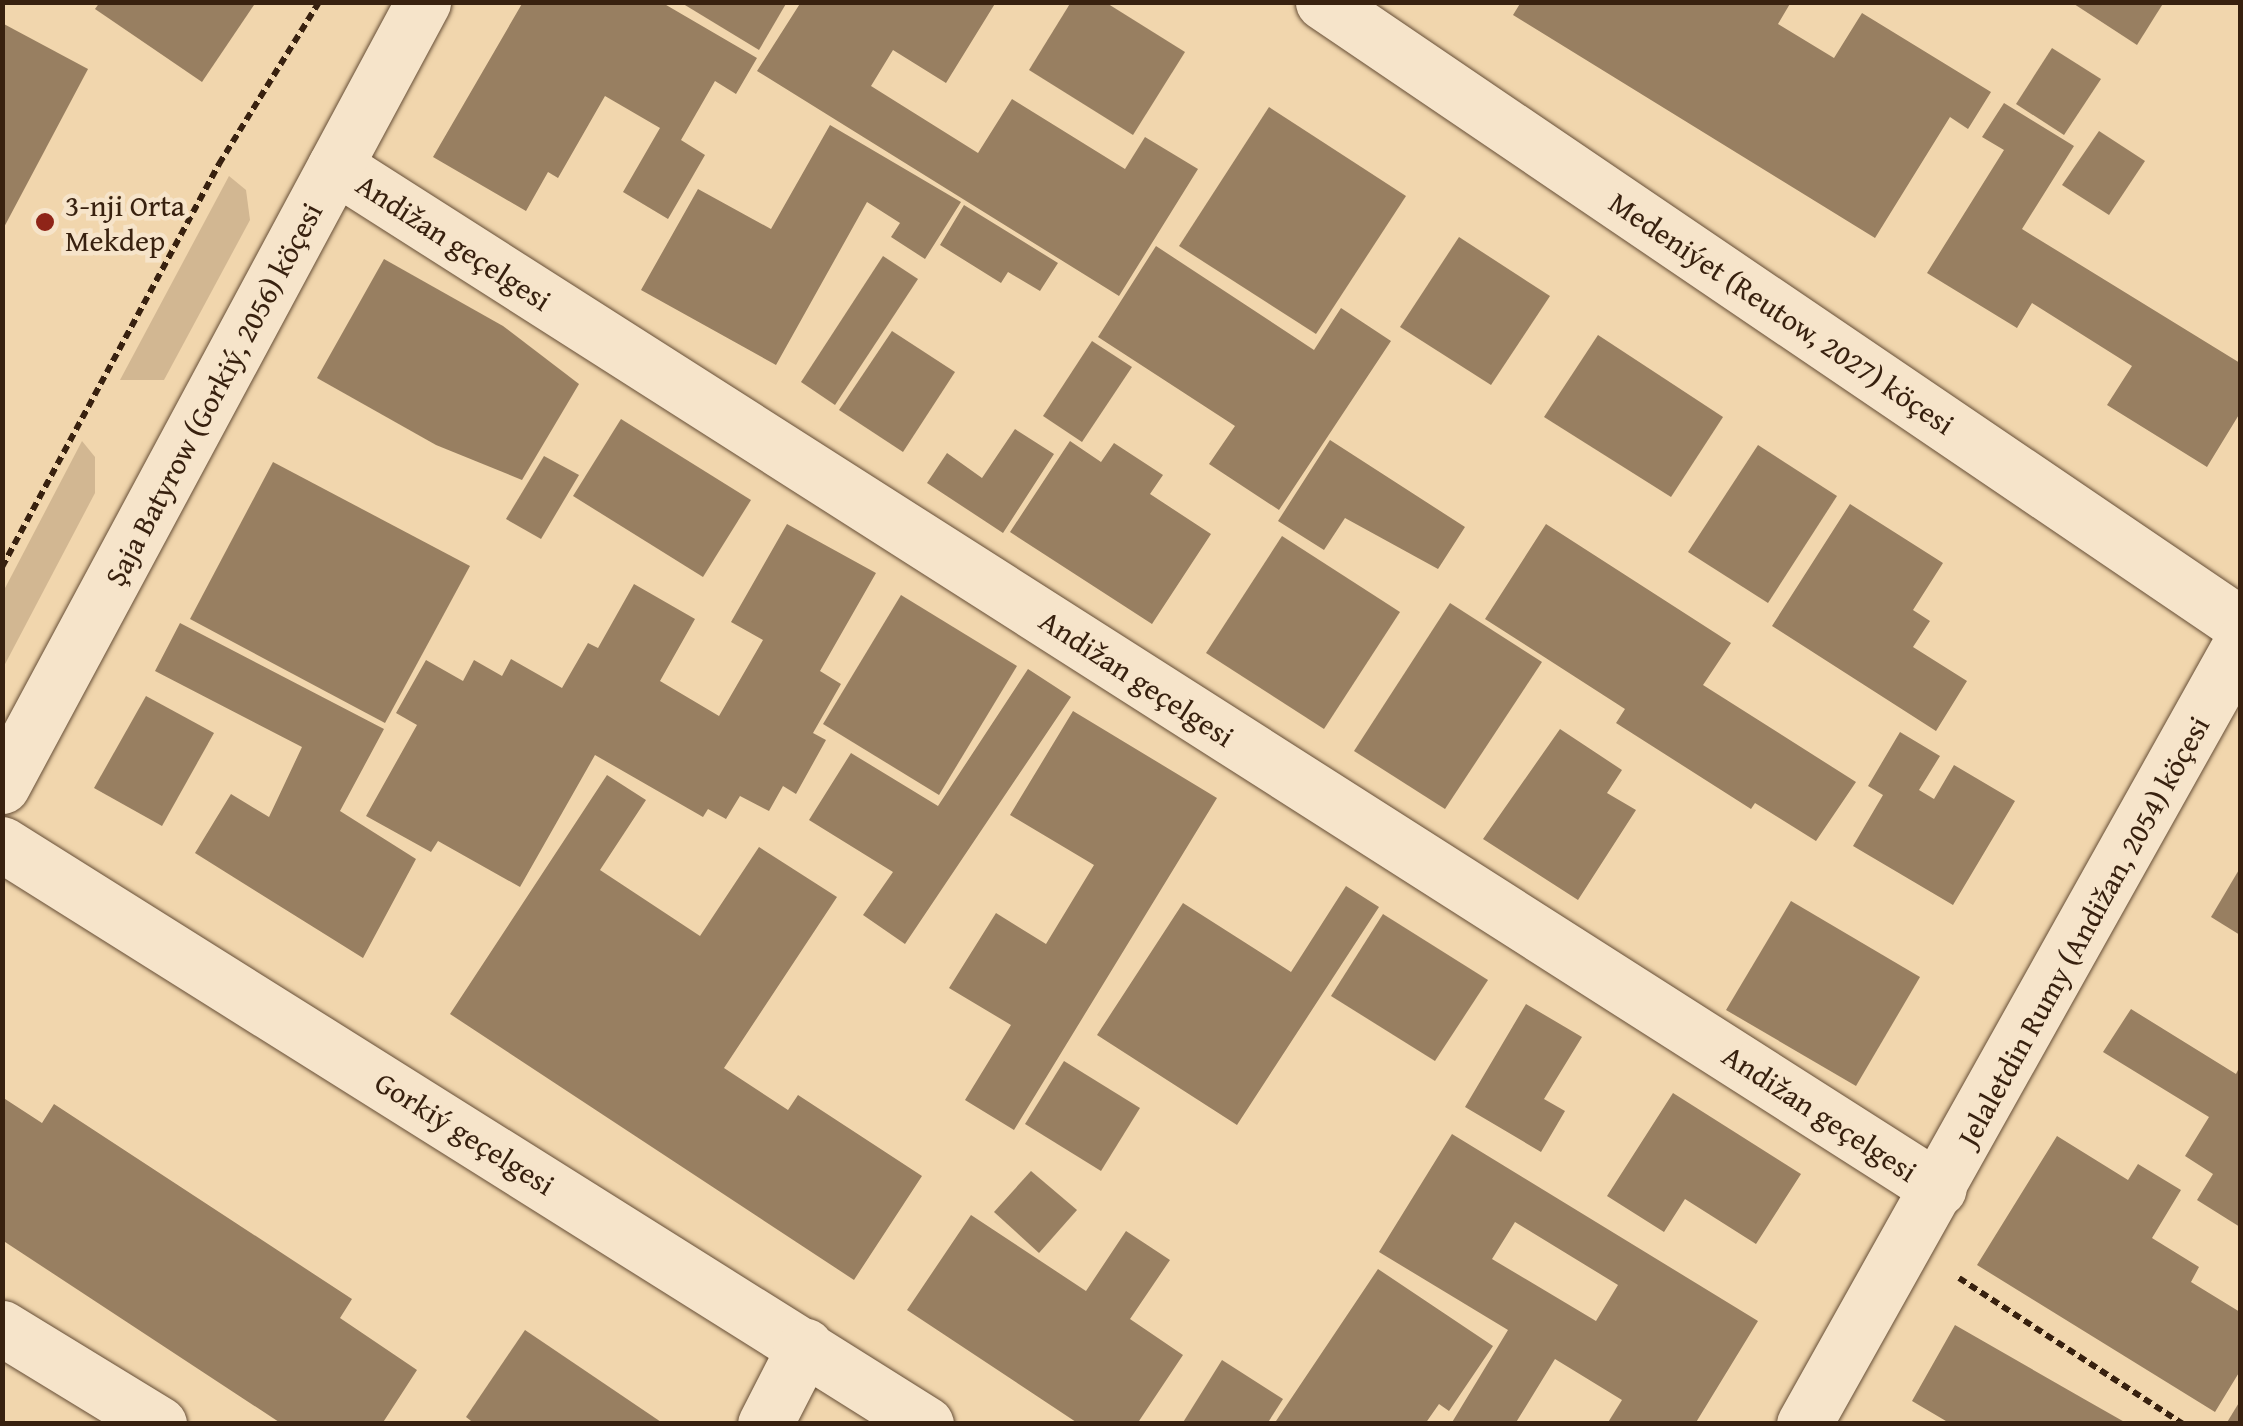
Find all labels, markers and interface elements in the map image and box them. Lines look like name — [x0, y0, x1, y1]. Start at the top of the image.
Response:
street label: Andižan geçelgesi — [350, 166, 558, 318]
street label: Medeniýet (Reutow, 2027) köçesi — [1603, 184, 1961, 442]
place label: 3-nji Orta Mekdep — [65, 187, 185, 258]
street label: Şaja Batyrow (Gorkiý, 2056) köçesi — [96, 196, 330, 592]
marker: 3-nji Orta Mekdep — [34, 211, 56, 233]
street label: Andižan geçelgesi — [1033, 602, 1241, 754]
street label: Jelaletdin Rumy (Andižan, 2054) köçesi — [1949, 710, 2217, 1152]
street label: Andižan geçelgesi — [1716, 1037, 1924, 1189]
street label: Gorkiý geçelgesi — [369, 1063, 561, 1203]

